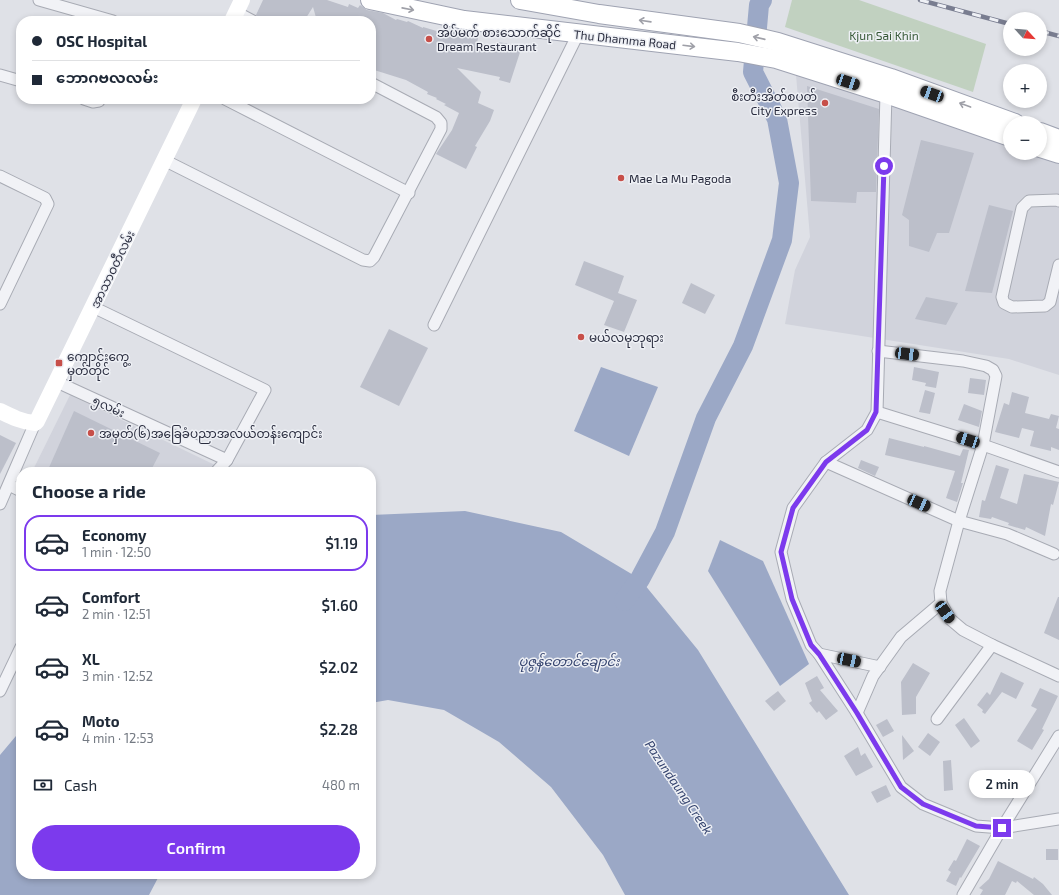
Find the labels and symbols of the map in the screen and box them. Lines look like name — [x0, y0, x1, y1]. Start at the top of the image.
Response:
one-way arrow — [401, 5, 414, 13]
north arrow — [1003, 12, 1047, 56]
one-way arrow — [639, 17, 652, 24]
place label: အိပ်မက် စားသောက်ဆိုင် Dream Restaurant — [437, 24, 561, 53]
street label: Thu Dhamma Road — [573, 27, 677, 51]
park label: Kjun Sai Khin — [849, 28, 919, 43]
one-way arrow — [753, 33, 766, 41]
marker: အိပ်မက် စားသောက်ဆိုင် Dream Restaurant — [424, 34, 434, 44]
one-way arrow — [683, 43, 696, 50]
car — [835, 73, 861, 91]
car — [919, 84, 945, 104]
place label: စီးတီးအိတ်စပတ် City Express — [731, 88, 817, 117]
marker: စီးတီးအိတ်စပတ် City Express — [820, 98, 830, 108]
one-way arrow — [958, 101, 971, 108]
route start — [875, 157, 893, 175]
place label: Mae La Mu Pagoda — [629, 171, 731, 185]
marker: Mae La Mu Pagoda — [616, 173, 626, 183]
street label: အာသာဝတီလမ်း — [86, 227, 137, 310]
place label: မယ်လမုဘုရား — [589, 329, 664, 348]
marker: မယ်လမုဘုရား — [576, 332, 586, 342]
car — [894, 347, 920, 361]
place label: ကျောင်းကွေ့ မှတ်တိုင် — [67, 348, 131, 381]
marker: ကျောင်းကွေ့ မှတ်တိုင် — [54, 358, 64, 368]
street label: ၅လမ်း — [89, 392, 128, 423]
place label: အမှတ်(၆)အခြေခံပညာအလယ်တန်းကျောင်း — [99, 425, 322, 444]
marker: အမှတ်(၆)အခြေခံပညာအလယ်တန်းကျောင်း — [86, 428, 96, 438]
car — [955, 431, 981, 449]
car — [906, 493, 932, 513]
car — [933, 599, 957, 625]
water label: ပုဇွန်တောင်ချောင်း — [518, 652, 621, 673]
car — [836, 652, 862, 668]
water label: Pazundaung Creek — [642, 737, 716, 837]
callout: 2 min — [969, 770, 1035, 798]
route end — [993, 819, 1011, 837]

